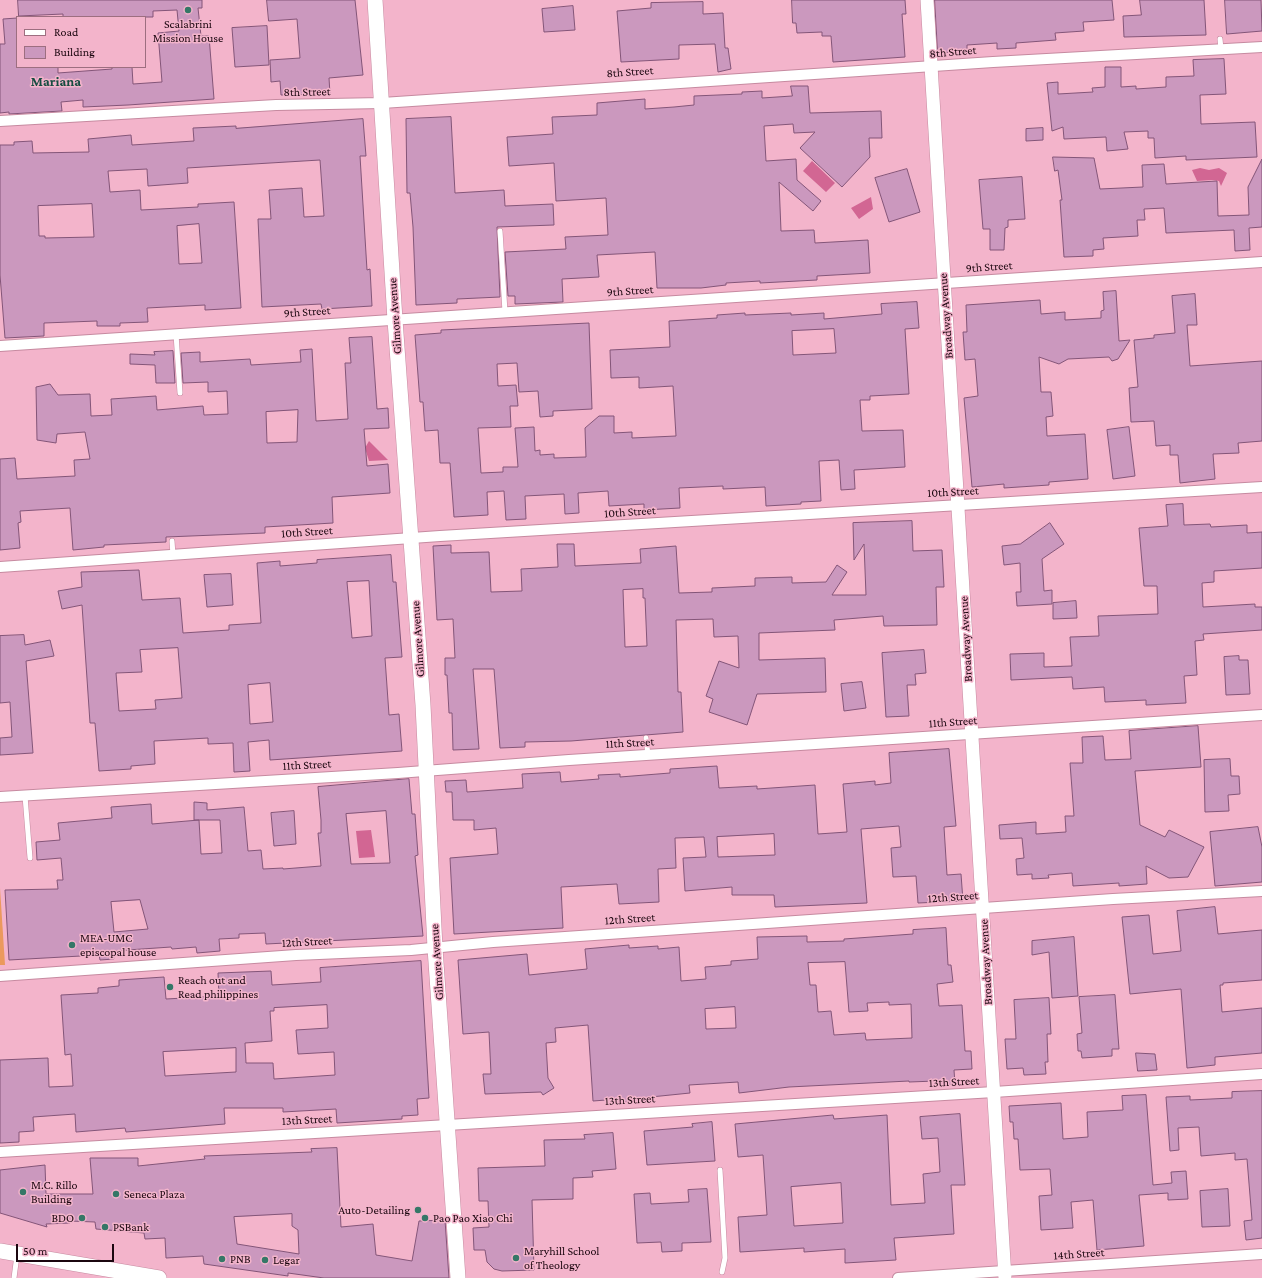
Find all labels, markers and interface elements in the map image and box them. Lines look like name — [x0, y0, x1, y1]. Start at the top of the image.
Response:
marker: Scalabrini Mission House — [183, 5, 193, 15]
legend — [16, 16, 146, 68]
place label: Scalabrini Mission House — [153, 17, 223, 45]
text: Road — [54, 25, 78, 39]
street label: 8th Street — [929, 43, 977, 61]
text: Building — [54, 45, 95, 59]
street label: 8th Street — [606, 63, 654, 81]
district label: Mariana — [31, 74, 81, 90]
street label: 8th Street — [283, 84, 331, 100]
street label: 9th Street — [965, 258, 1013, 276]
street label: Broadway Avenue — [936, 273, 956, 359]
street label: Gilmore Avenue — [385, 277, 405, 355]
street label: 9th Street — [606, 282, 654, 300]
street label: 9th Street — [283, 303, 331, 321]
street label: 10th Street — [927, 483, 979, 501]
street label: 10th Street — [604, 503, 656, 521]
street label: 10th Street — [281, 523, 333, 541]
street label: Broadway Avenue — [957, 596, 975, 682]
street label: Gilmore Avenue — [408, 600, 428, 678]
street label: 11th Street — [928, 713, 978, 731]
street label: 11th Street — [605, 735, 655, 751]
street label: 11th Street — [282, 757, 332, 773]
street label: 12th Street — [927, 888, 979, 906]
street label: 12th Street — [604, 910, 656, 928]
street label: Broadway Avenue — [977, 919, 995, 1005]
street label: Gilmore Avenue — [427, 923, 447, 1001]
place label: MEA-UMC episcopal house — [80, 931, 156, 959]
street label: 12th Street — [281, 933, 333, 951]
marker: MEA-UMC episcopal house — [67, 940, 77, 950]
place label: Reach out and Read philippines — [178, 973, 258, 1001]
marker: Reach out and Read philippines — [165, 982, 175, 992]
street label: 13th Street — [928, 1073, 980, 1091]
street label: 13th Street — [604, 1091, 656, 1109]
street label: 13th Street — [281, 1111, 333, 1129]
place label: M.C. Rillo Building — [31, 1178, 78, 1206]
marker: M.C. Rillo Building — [18, 1187, 28, 1197]
place label: Seneca Plaza — [124, 1187, 185, 1201]
marker: Seneca Plaza — [111, 1189, 121, 1199]
place label: Auto-Detailing — [338, 1203, 410, 1217]
marker: Auto-Detailing — [413, 1205, 423, 1215]
place label: BDO — [51, 1211, 74, 1225]
place label: Pao Pao Xiao Chi — [433, 1211, 513, 1225]
marker: BDO — [77, 1213, 87, 1223]
marker: Pao Pao Xiao Chi — [420, 1213, 430, 1223]
place label: PSBank — [113, 1220, 149, 1234]
marker: PSBank — [100, 1222, 110, 1232]
scale bar — [18, 1236, 116, 1262]
text: 50 m — [23, 1244, 47, 1258]
place label: Maryhill School of Theology — [524, 1244, 600, 1272]
street label: 14th Street — [1053, 1245, 1105, 1263]
place label: PNB — [230, 1252, 250, 1266]
place label: Legar — [273, 1253, 300, 1267]
marker: Maryhill School of Theology — [511, 1253, 521, 1263]
marker: PNB — [217, 1254, 227, 1264]
marker: Legar — [260, 1255, 270, 1265]

